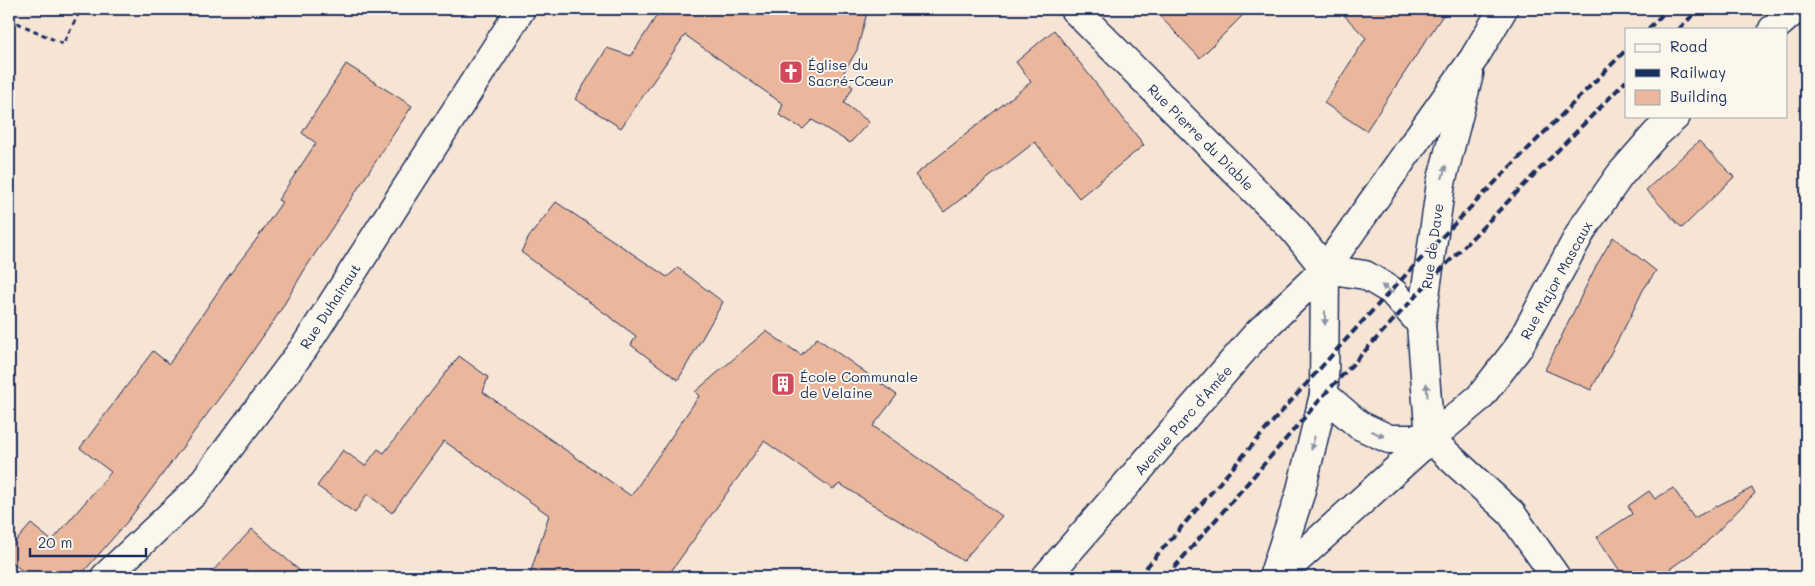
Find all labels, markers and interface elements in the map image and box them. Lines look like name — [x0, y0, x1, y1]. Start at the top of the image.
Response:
legend — [1625, 28, 1788, 118]
text: Road — [1670, 36, 1707, 56]
place label: Église du Sacré-Cœur — [808, 55, 894, 90]
church icon: Église du Sacré-Cœur — [778, 59, 804, 85]
text: Railway — [1670, 62, 1726, 82]
street label: Rue Pierre du Diable — [1144, 80, 1258, 194]
text: Building — [1670, 86, 1727, 106]
one-way arrow — [1440, 164, 1448, 180]
street label: Rue de Dave — [1417, 202, 1447, 290]
street label: Rue Major Mascaux — [1516, 217, 1596, 343]
street label: Rue Duhainaut — [295, 260, 365, 352]
one-way arrow — [1380, 284, 1394, 294]
one-way arrow — [1321, 310, 1329, 326]
street label: Avenue Parc d'Amée — [1130, 361, 1236, 479]
place label: École Communale de Velaine — [800, 367, 918, 402]
building icon: École Communale de Velaine — [770, 371, 796, 397]
one-way arrow — [1422, 382, 1430, 398]
one-way arrow — [1370, 429, 1385, 438]
one-way arrow — [1309, 435, 1317, 450]
scale bar — [30, 526, 146, 558]
text: 20 m — [38, 532, 72, 552]

